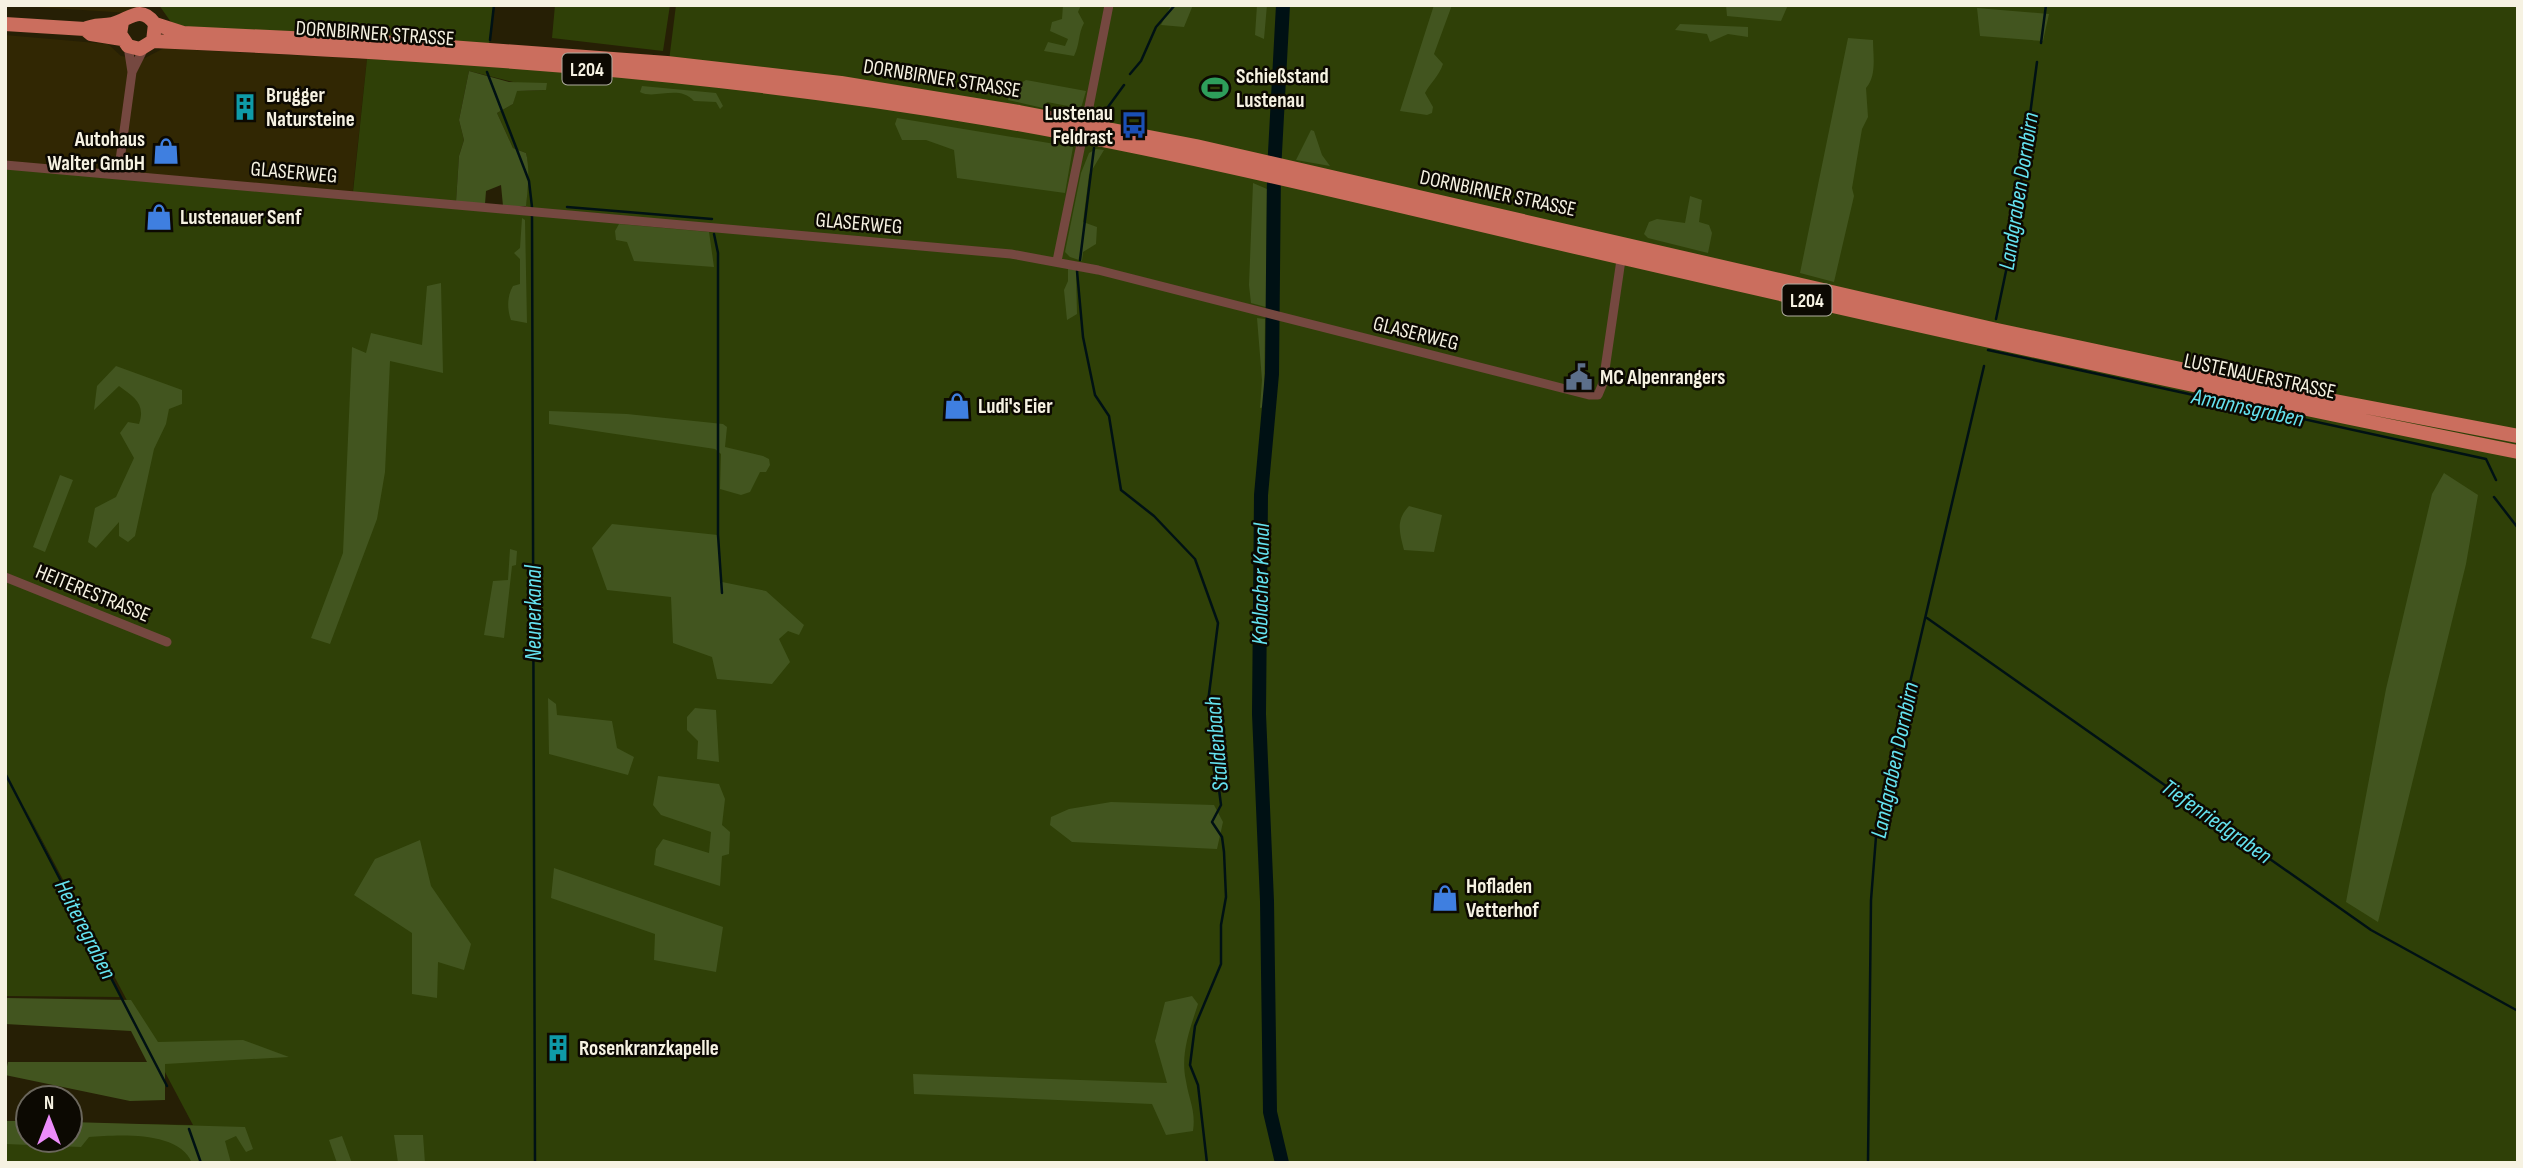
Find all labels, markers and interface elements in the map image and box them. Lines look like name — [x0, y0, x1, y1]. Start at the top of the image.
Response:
street label: DORNBIRNER STRASSE — [295, 15, 455, 52]
road number: L204 — [562, 54, 612, 85]
street label: DORNBIRNER STRASSE — [861, 54, 1022, 103]
place label: Schießstand Lustenau — [1236, 64, 1329, 113]
sports icon: Schießstand Lustenau — [1200, 73, 1230, 103]
place label: Brugger Natursteine — [266, 83, 355, 132]
building icon: Brugger Natursteine — [230, 92, 260, 122]
place label: Lustenau Feldrast — [1045, 101, 1113, 150]
bus stop icon: Lustenau Feldrast — [1119, 110, 1149, 140]
water label: Landgraben Dornbirn — [1993, 110, 2045, 272]
place label: Autohaus Walter GmbH — [47, 127, 145, 176]
shop icon: Autohaus Walter GmbH — [151, 136, 181, 166]
street label: GLASERWEG — [249, 156, 339, 189]
street label: DORNBIRNER STRASSE — [1418, 165, 1578, 222]
shop icon: Lustenauer Senf — [144, 202, 174, 232]
place label: Lustenauer Senf — [180, 205, 302, 230]
street label: GLASERWEG — [814, 207, 904, 240]
road number: L204 — [1783, 284, 1832, 316]
street label: GLASERWEG — [1371, 311, 1461, 356]
street label: LUSTENAUERSTRASSE — [2182, 348, 2338, 405]
public building icon: MC Alpenrangers — [1564, 362, 1594, 392]
place label: MC Alpenrangers — [1600, 365, 1725, 390]
water label: Amannsgraben — [2188, 382, 2307, 434]
shop icon: Ludi's Eier — [942, 391, 972, 421]
place label: Ludi's Eier — [978, 394, 1053, 419]
water label: Koblacher Kanal — [1246, 522, 1276, 645]
street label: HEITERESTRASSE — [32, 559, 154, 628]
water label: Neunerkanal — [520, 564, 548, 661]
water label: Landgraben Dornbirn — [1865, 679, 1925, 841]
water label: Staldenbach — [1199, 695, 1235, 793]
water label: Tiefenriedgraben — [2156, 773, 2277, 870]
place label: Hofladen Vetterhof — [1466, 874, 1539, 923]
water label: Heiteregraben — [48, 875, 122, 984]
shop icon: Hofladen Vetterhof — [1430, 883, 1460, 913]
building icon: Rosenkranzkapelle — [543, 1033, 573, 1063]
place label: Rosenkranzkapelle — [579, 1036, 719, 1061]
north arrow — [14, 1084, 84, 1154]
text: N — [44, 1092, 54, 1115]

